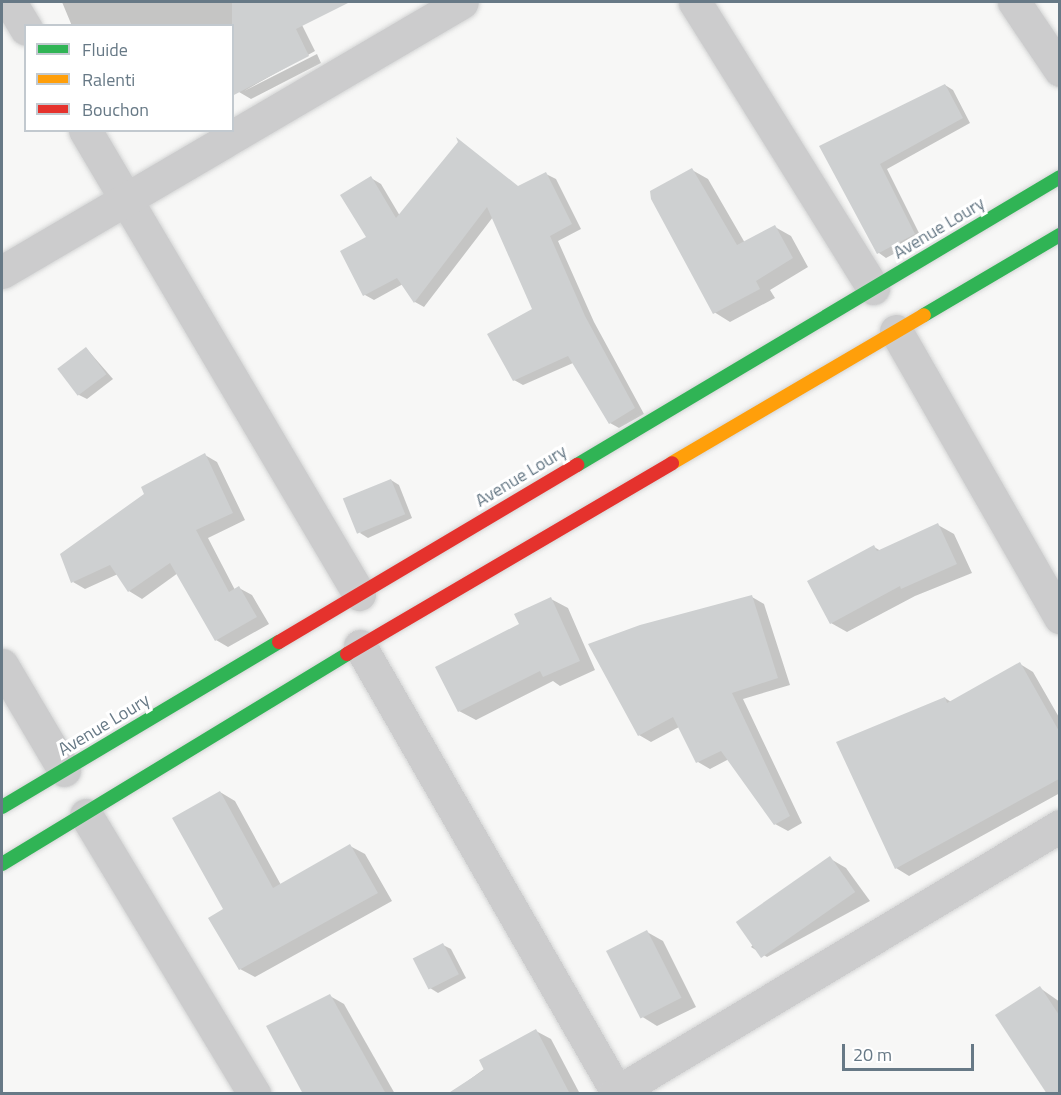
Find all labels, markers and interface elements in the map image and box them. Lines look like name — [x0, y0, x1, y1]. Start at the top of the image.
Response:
legend — [24, 24, 234, 132]
text: Fluide — [82, 36, 128, 63]
text: Ralenti — [82, 66, 135, 93]
text: Bouchon — [82, 96, 149, 123]
street label: Avenue Loury — [889, 192, 989, 264]
street label: Avenue Loury — [471, 440, 571, 512]
street label: Avenue Loury — [54, 689, 154, 761]
scale bar — [845, 1032, 977, 1070]
text: 20 m — [853, 1041, 892, 1068]

